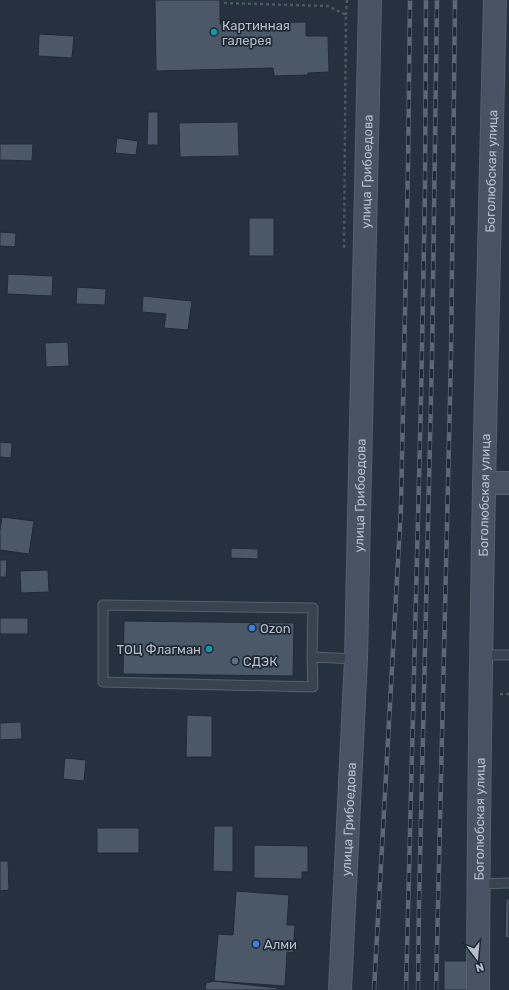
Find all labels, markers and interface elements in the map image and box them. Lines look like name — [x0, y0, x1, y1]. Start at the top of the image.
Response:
place label: Картинная галерея — [222, 18, 290, 48]
marker: Картинная галерея — [209, 27, 219, 37]
street label: Боголюбская улица — [482, 109, 500, 233]
street label: улица Грибоедова — [358, 114, 375, 229]
street label: Боголюбская улица — [475, 433, 493, 557]
street label: улица Грибоедова — [351, 438, 368, 553]
place label: Ozon — [260, 621, 291, 636]
marker: Ozon — [247, 623, 257, 633]
place label: ТОЦ Флагман — [117, 642, 201, 657]
marker: ТОЦ Флагман — [204, 644, 214, 654]
place label: СДЭК — [243, 654, 278, 669]
marker: СДЭК — [230, 656, 240, 666]
street label: Боголюбская улица — [471, 757, 487, 881]
street label: улица Грибоедова — [338, 762, 359, 877]
place label: Алми — [264, 937, 297, 952]
north arrow — [457, 938, 497, 978]
marker: Алми — [251, 939, 261, 949]
text: N — [474, 960, 485, 974]

